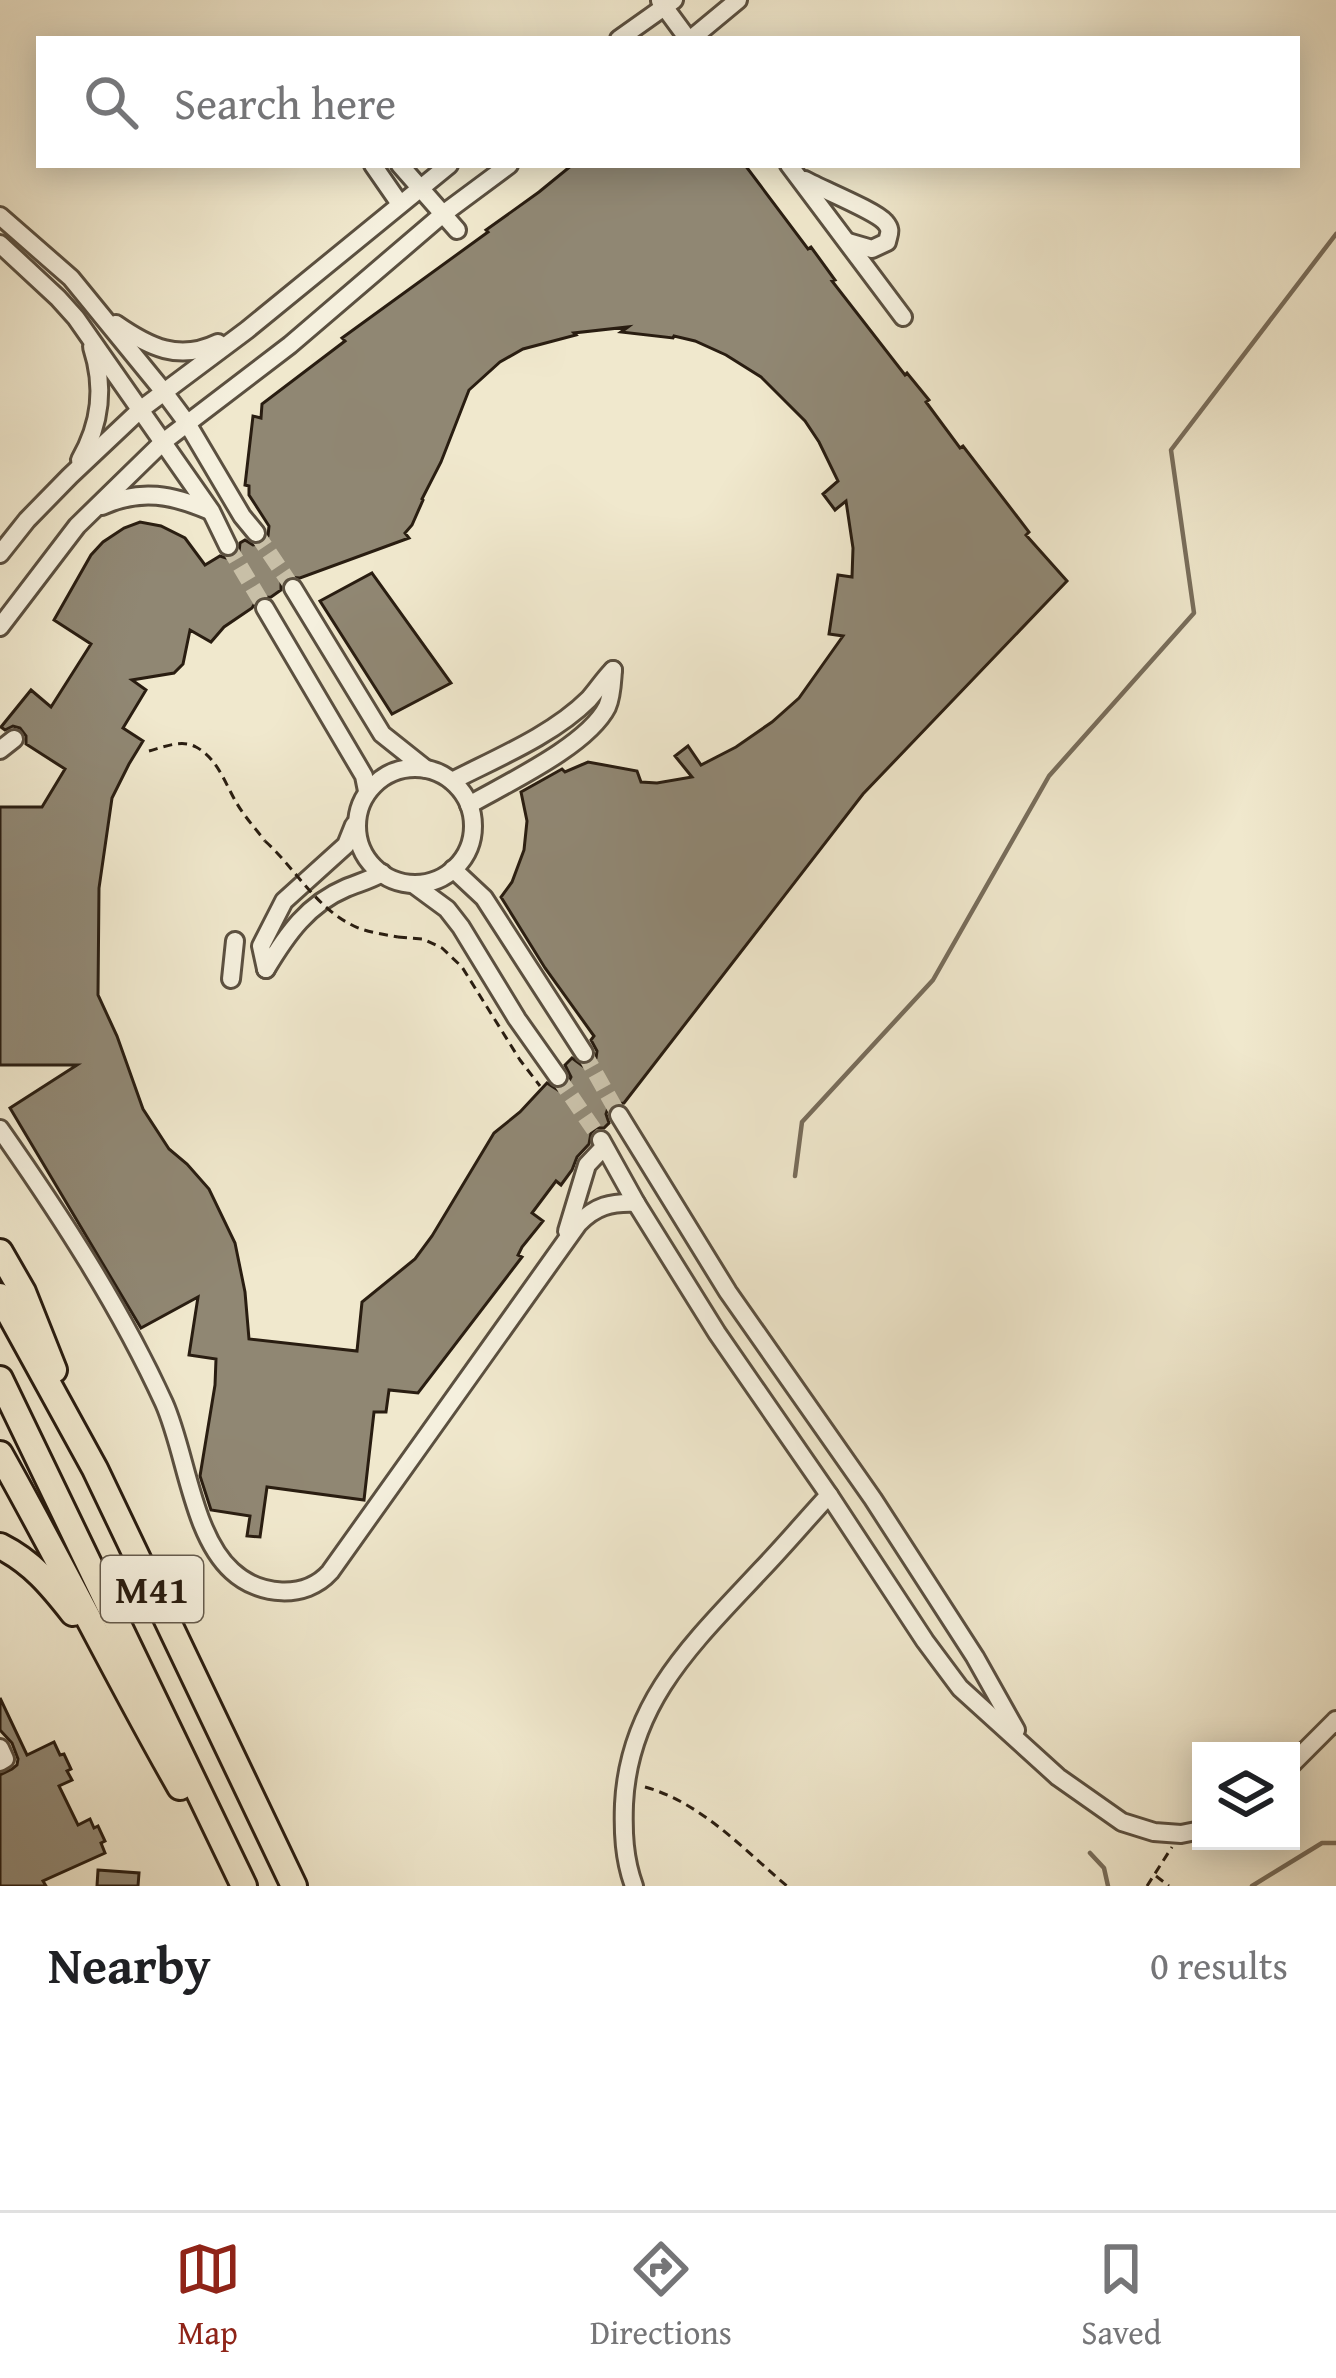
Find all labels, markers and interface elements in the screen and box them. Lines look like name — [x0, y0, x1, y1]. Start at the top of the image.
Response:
search box — [36, 36, 1300, 168]
icon: search — [78, 69, 144, 135]
text: Search here — [174, 70, 396, 135]
road number: M41 — [101, 1556, 203, 1622]
map controls — [1192, 1742, 1300, 1850]
button: layers — [1192, 1742, 1300, 1850]
text: Nearby — [48, 1927, 211, 2002]
text: 0 results — [1150, 1936, 1288, 1993]
tab: Map — [175, 2236, 241, 2356]
tab: Directions — [590, 2236, 732, 2356]
tab: Saved — [1081, 2236, 1161, 2356]

